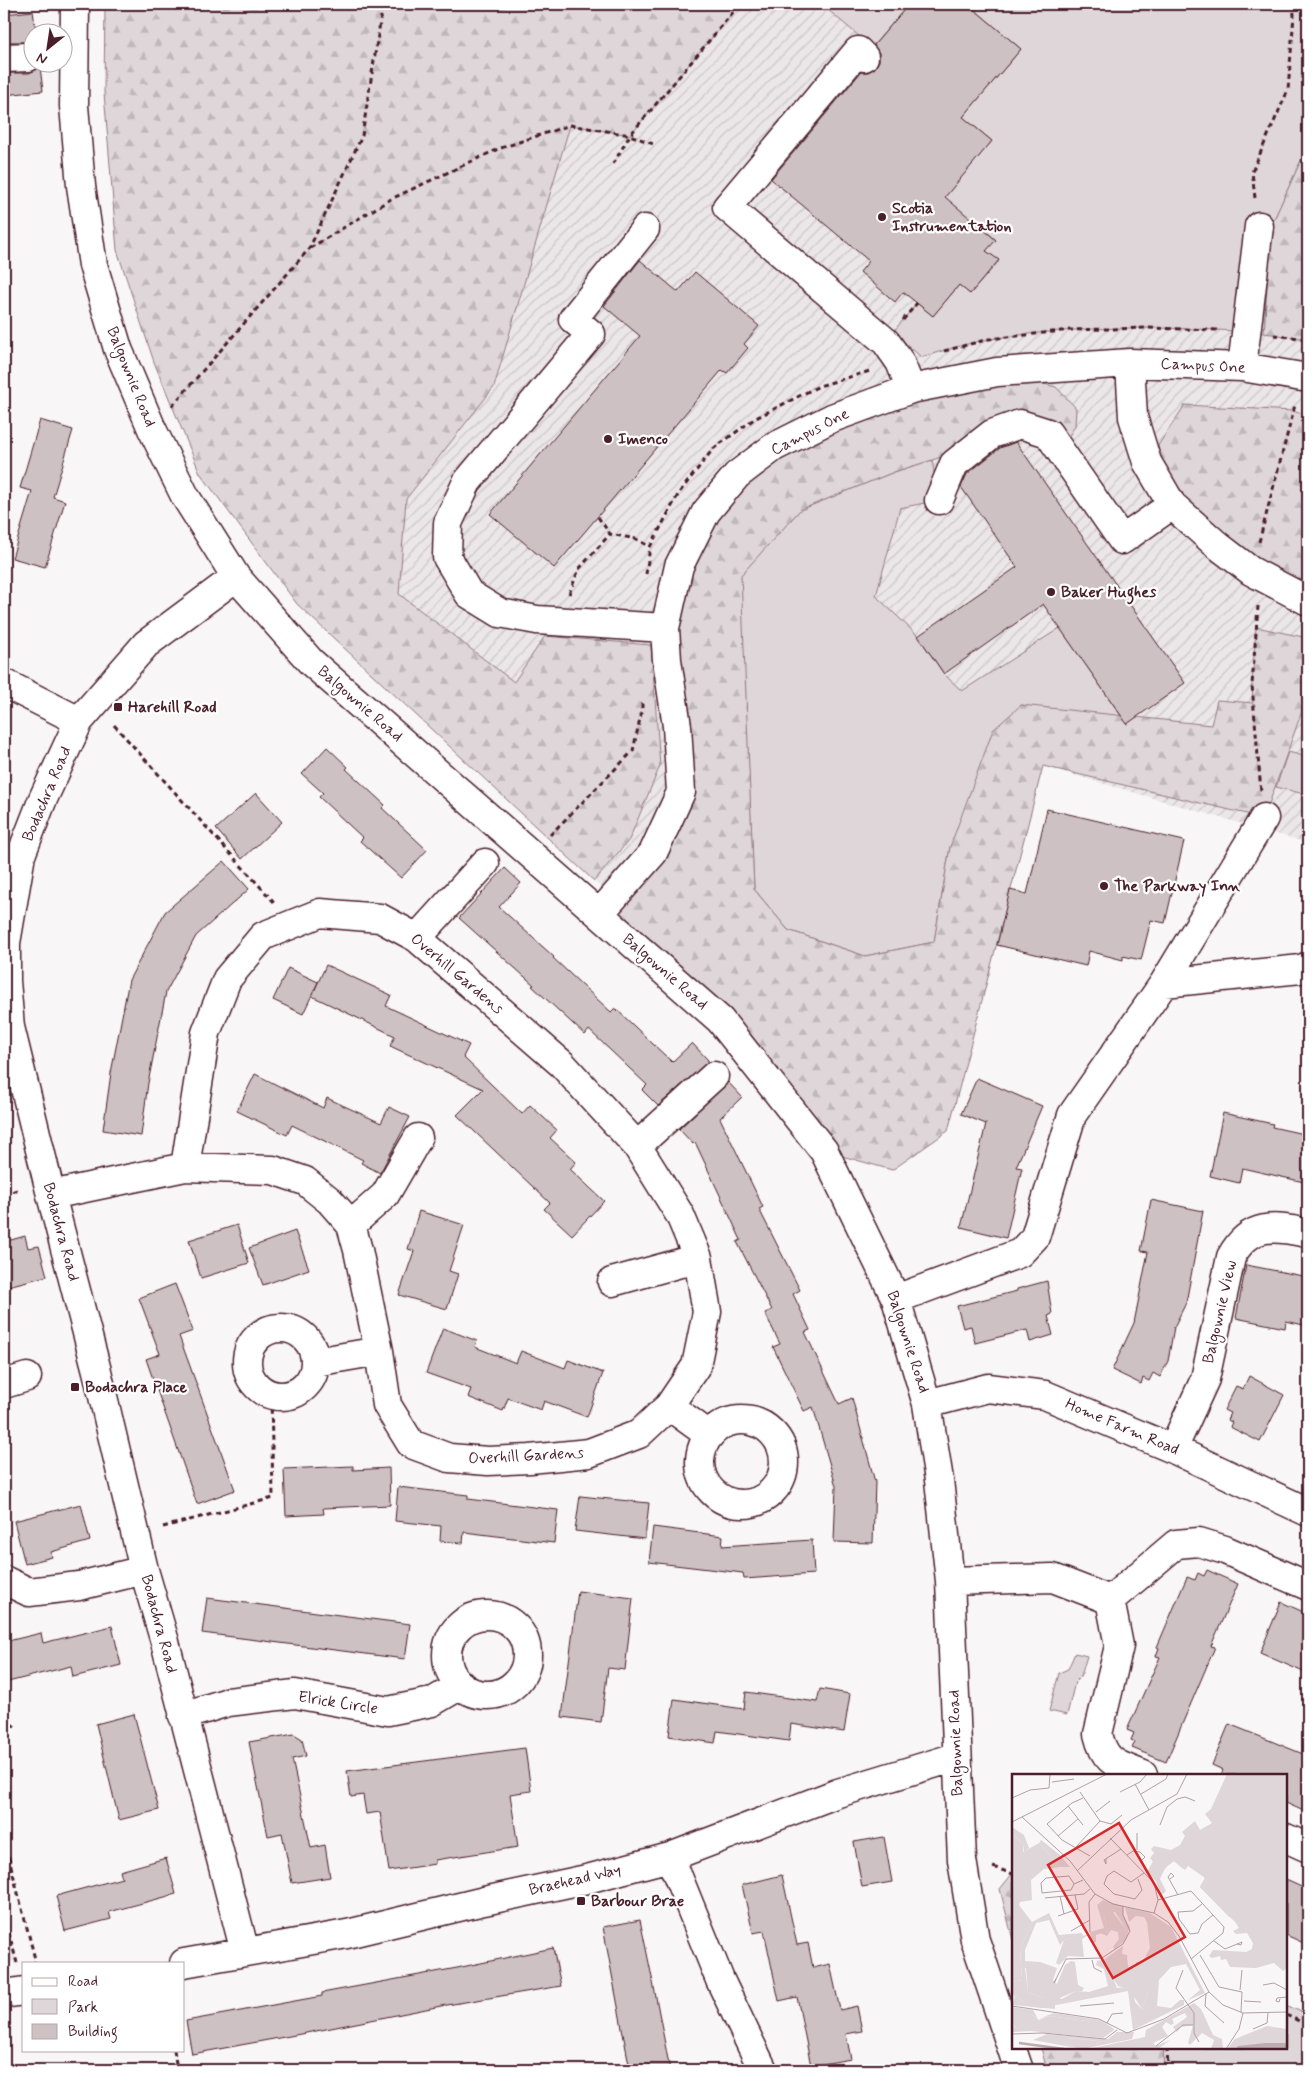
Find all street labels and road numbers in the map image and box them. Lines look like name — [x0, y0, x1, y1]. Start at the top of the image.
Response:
street label: Balgownie Road — [100, 324, 161, 431]
street label: Campus One — [1160, 353, 1246, 379]
street label: Campus One — [767, 403, 853, 461]
street label: Balgownie Road — [312, 661, 407, 748]
street label: Bodachra Road — [18, 743, 76, 845]
street label: Overhill Gardens — [406, 929, 508, 1019]
street label: Balgownie Road — [617, 929, 712, 1016]
street label: Bodachra Road — [38, 1180, 84, 1284]
street label: Balgownie View — [1198, 1258, 1243, 1366]
street label: Balgownie Road — [881, 1288, 934, 1396]
street label: Home Farm Road — [1062, 1394, 1182, 1460]
street label: Overhill Gardens — [468, 1442, 584, 1470]
street label: Bodachra Road — [136, 1572, 182, 1676]
street label: Elrick Circle — [297, 1686, 379, 1720]
street label: Balgownie Road — [944, 1689, 969, 1797]
street label: Braehead Way — [527, 1859, 623, 1901]

